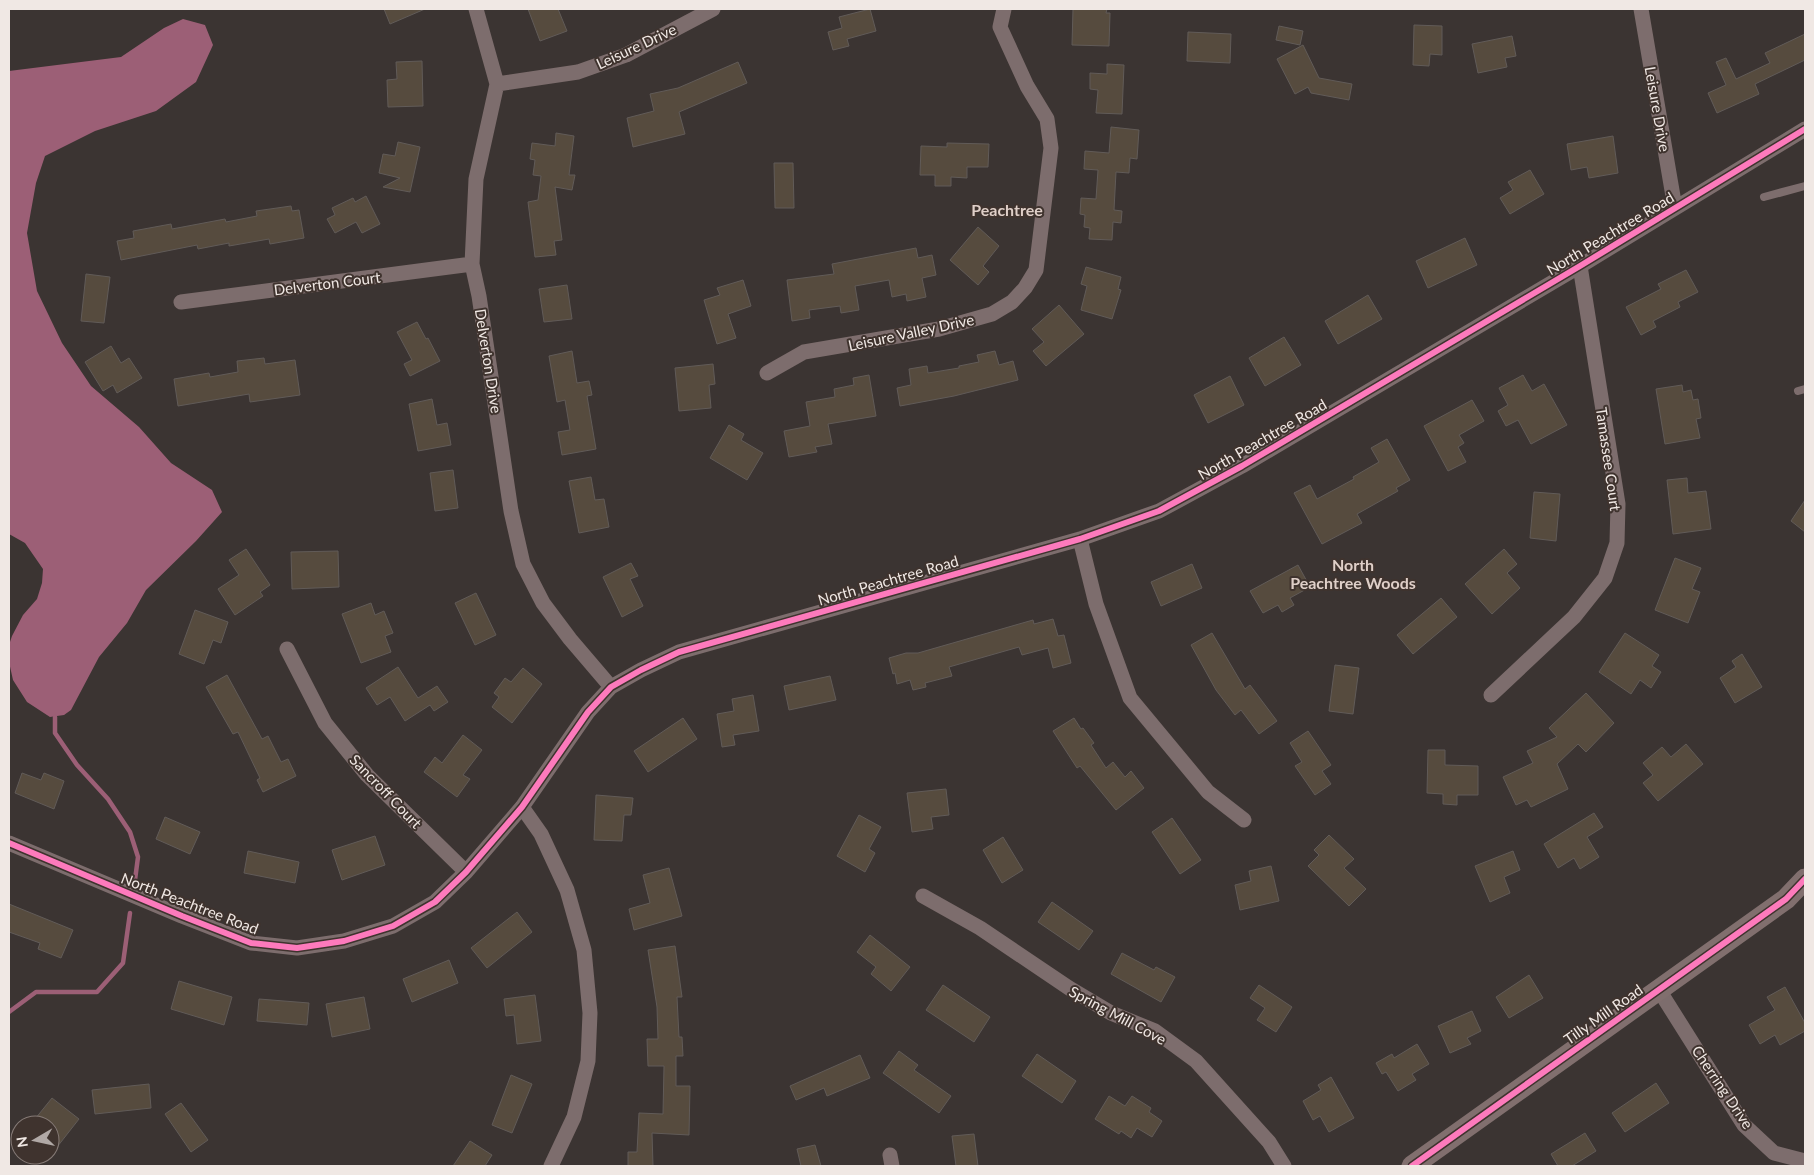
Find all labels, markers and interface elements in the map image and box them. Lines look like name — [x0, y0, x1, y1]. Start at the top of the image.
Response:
street label: Leisure Drive — [593, 20, 679, 72]
street label: Leisure Drive — [1642, 65, 1674, 153]
street label: North Peachtree Road — [1543, 188, 1677, 278]
district label: Peachtree — [971, 200, 1043, 219]
street label: Delverton Court — [273, 267, 382, 298]
street label: Delverton Drive — [472, 307, 506, 415]
street label: Leisure Valley Drive — [846, 310, 976, 354]
street label: North Peachtree Road — [1194, 395, 1330, 483]
street label: Tamassee Court — [1593, 406, 1625, 513]
street label: North Peachtree Road — [816, 551, 960, 609]
district label: North Peachtree Woods — [1290, 555, 1416, 592]
street label: Sancroff Court — [346, 750, 426, 832]
street label: North Peachtree Road — [119, 868, 261, 938]
street label: Tilly Mill Road — [1560, 980, 1646, 1048]
street label: Spring Mill Cove — [1066, 982, 1170, 1048]
street label: Cherring Drive — [1689, 1042, 1758, 1132]
north arrow — [10, 1115, 60, 1165]
text: N — [12, 1135, 31, 1149]

